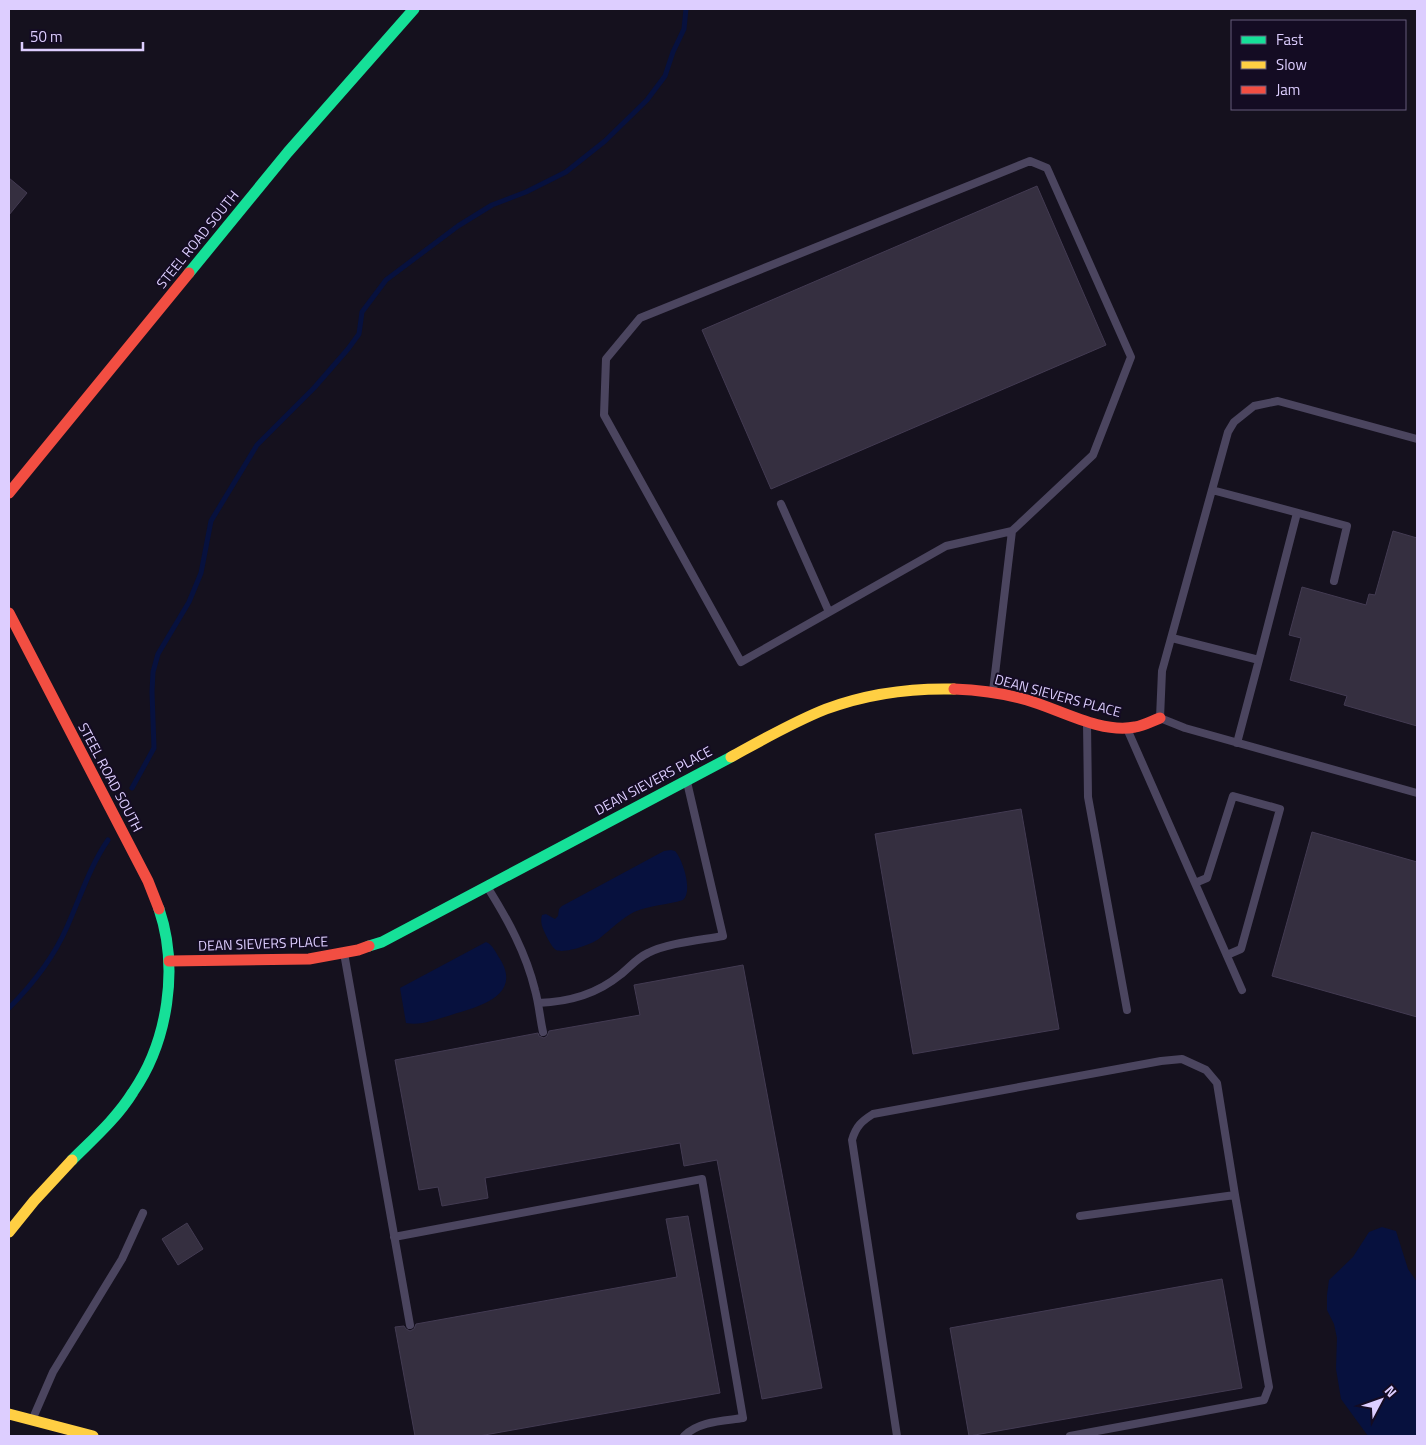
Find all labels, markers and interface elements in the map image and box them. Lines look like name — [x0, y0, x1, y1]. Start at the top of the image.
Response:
scale bar — [22, 20, 144, 52]
legend — [1231, 20, 1406, 110]
text: 50 m — [30, 25, 63, 48]
text: Fast — [1276, 28, 1304, 51]
text: Slow — [1276, 53, 1307, 76]
text: Jam — [1276, 78, 1300, 101]
street label: STEEL ROAD SOUTH — [151, 185, 243, 293]
street label: DEAN SIEVERS PLACE — [992, 668, 1124, 722]
street label: STEEL ROAD SOUTH — [73, 719, 149, 835]
street label: DEAN SIEVERS PLACE — [591, 740, 716, 820]
street label: DEAN SIEVERS PLACE — [198, 930, 329, 956]
north arrow — [1356, 1375, 1406, 1425]
text: N — [1380, 1381, 1402, 1402]

